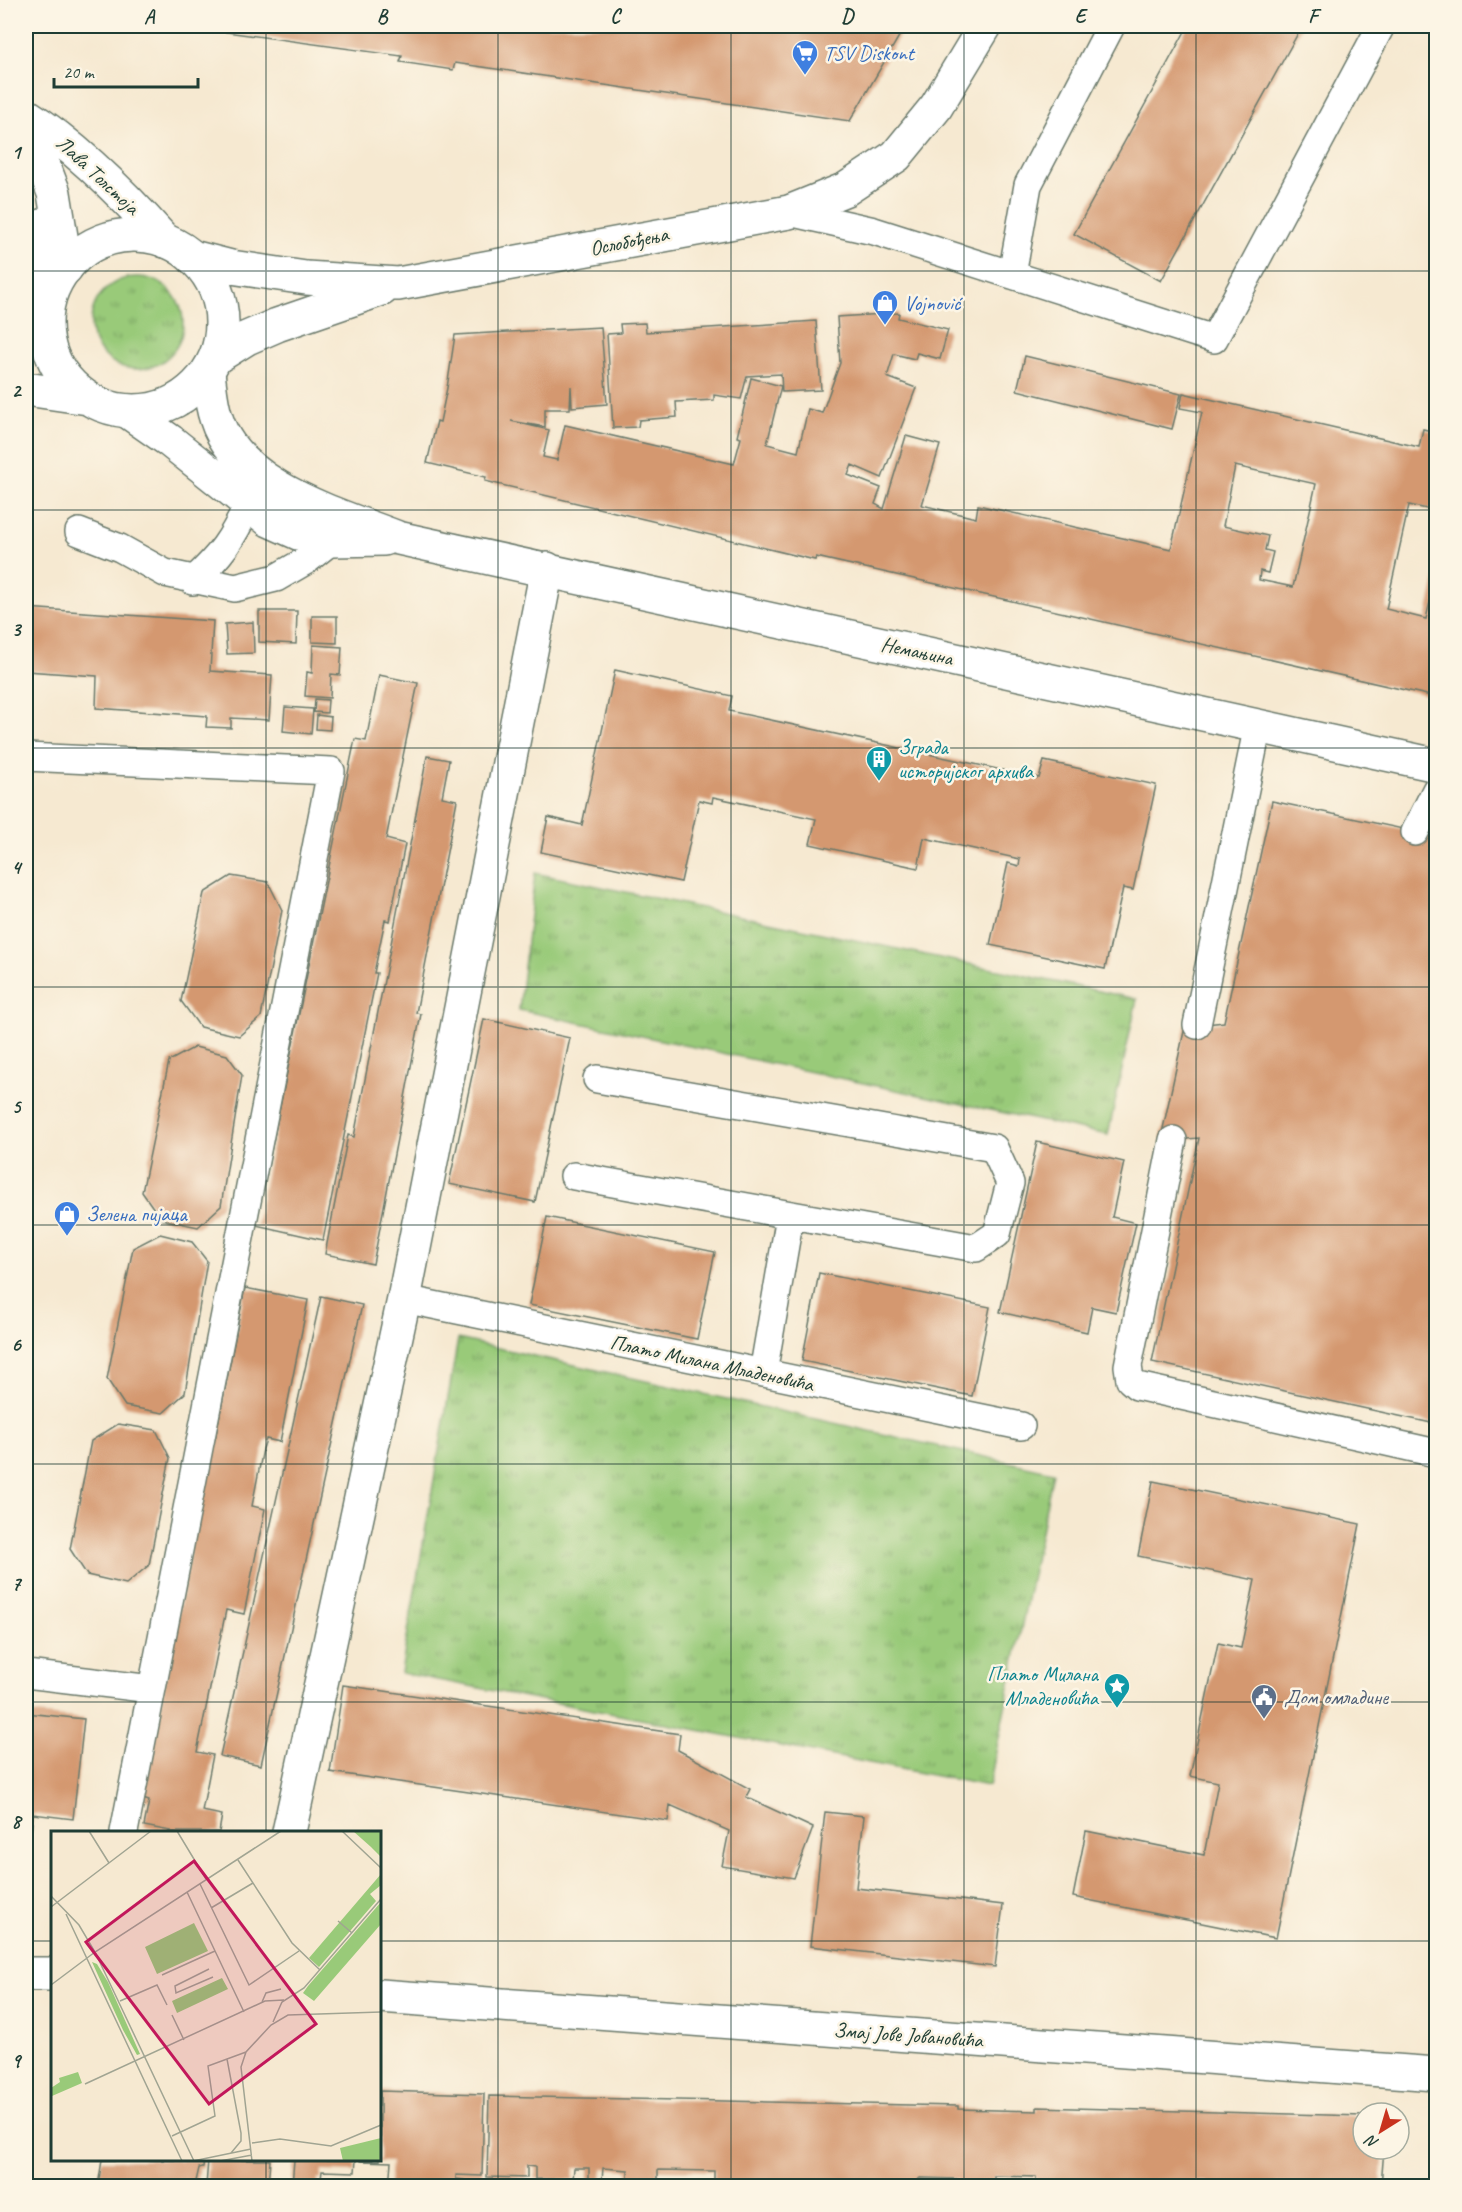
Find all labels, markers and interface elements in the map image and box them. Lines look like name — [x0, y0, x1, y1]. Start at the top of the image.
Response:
text: A — [144, 4, 156, 29]
text: B — [377, 4, 389, 29]
text: C — [610, 4, 622, 29]
text: D — [841, 4, 855, 29]
text: E — [1075, 4, 1089, 29]
text: F — [1308, 4, 1322, 29]
supermarket icon: TSV Diskont — [790, 38, 820, 76]
place label: TSV Diskont — [824, 40, 916, 66]
scale bar — [54, 51, 198, 89]
text: 20 m — [63, 61, 96, 83]
street label: Лава Толстоја — [51, 130, 146, 221]
text: 1 — [12, 140, 23, 165]
street label: Ослобођења — [588, 220, 672, 261]
shop icon: Vojnović — [870, 288, 900, 326]
place label: Vojnović — [904, 290, 963, 316]
text: 2 — [12, 378, 23, 403]
text: 3 — [12, 617, 23, 642]
street label: Немањина — [879, 631, 957, 672]
place label: Зграда историјског архива — [898, 734, 1035, 784]
building icon: Зграда историјског архива — [864, 744, 894, 782]
text: 4 — [12, 855, 24, 880]
text: 5 — [12, 1094, 23, 1119]
shop icon: Зелена пијаца — [52, 1199, 82, 1237]
place label: Зелена пијаца — [86, 1201, 188, 1227]
street label: Плато Милана Младеновића — [608, 1329, 818, 1398]
text: 6 — [11, 1332, 22, 1357]
text: 7 — [12, 1571, 23, 1596]
place label: Плато Милана Младеновића — [987, 1661, 1100, 1711]
place icon: Плато Милана Младеновића — [1102, 1671, 1132, 1709]
public building icon: Дом омладине — [1249, 1682, 1279, 1720]
place label: Дом омладине — [1284, 1684, 1389, 1710]
text: 8 — [12, 1809, 24, 1834]
inset map — [51, 1831, 381, 2161]
street label: Змај Јове Јовановића — [833, 2017, 985, 2053]
text: 9 — [12, 2048, 23, 2073]
north arrow — [1351, 2101, 1411, 2161]
text: N — [1360, 2129, 1383, 2153]

